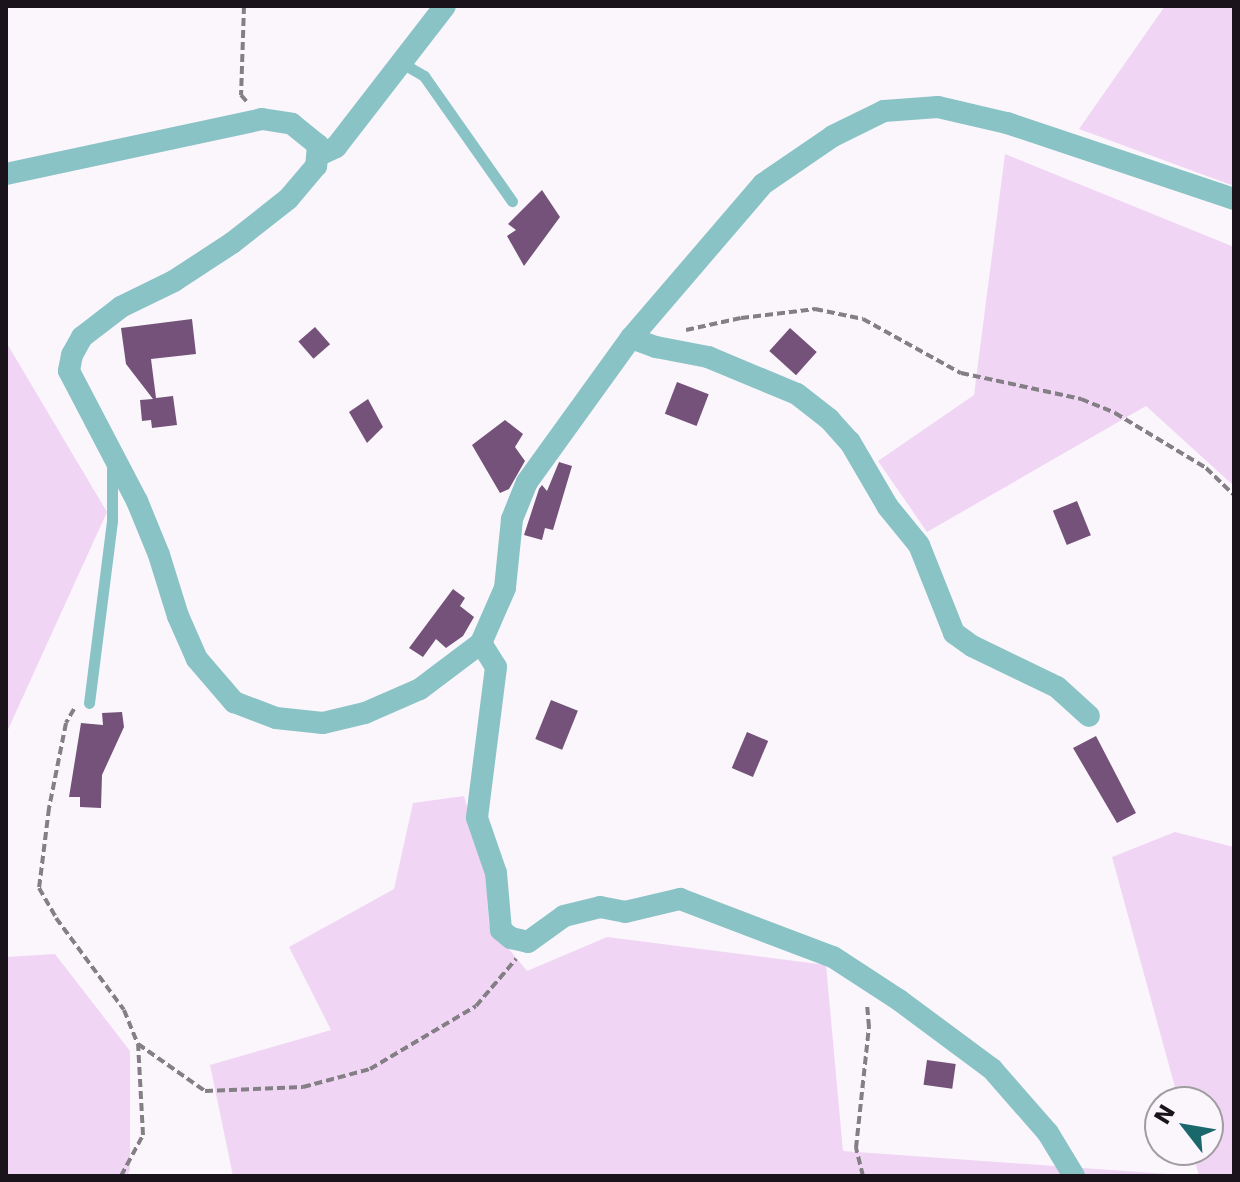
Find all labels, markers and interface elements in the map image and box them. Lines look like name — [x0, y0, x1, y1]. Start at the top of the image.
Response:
north arrow — [1144, 1086, 1224, 1166]
text: N — [1149, 1100, 1180, 1129]

